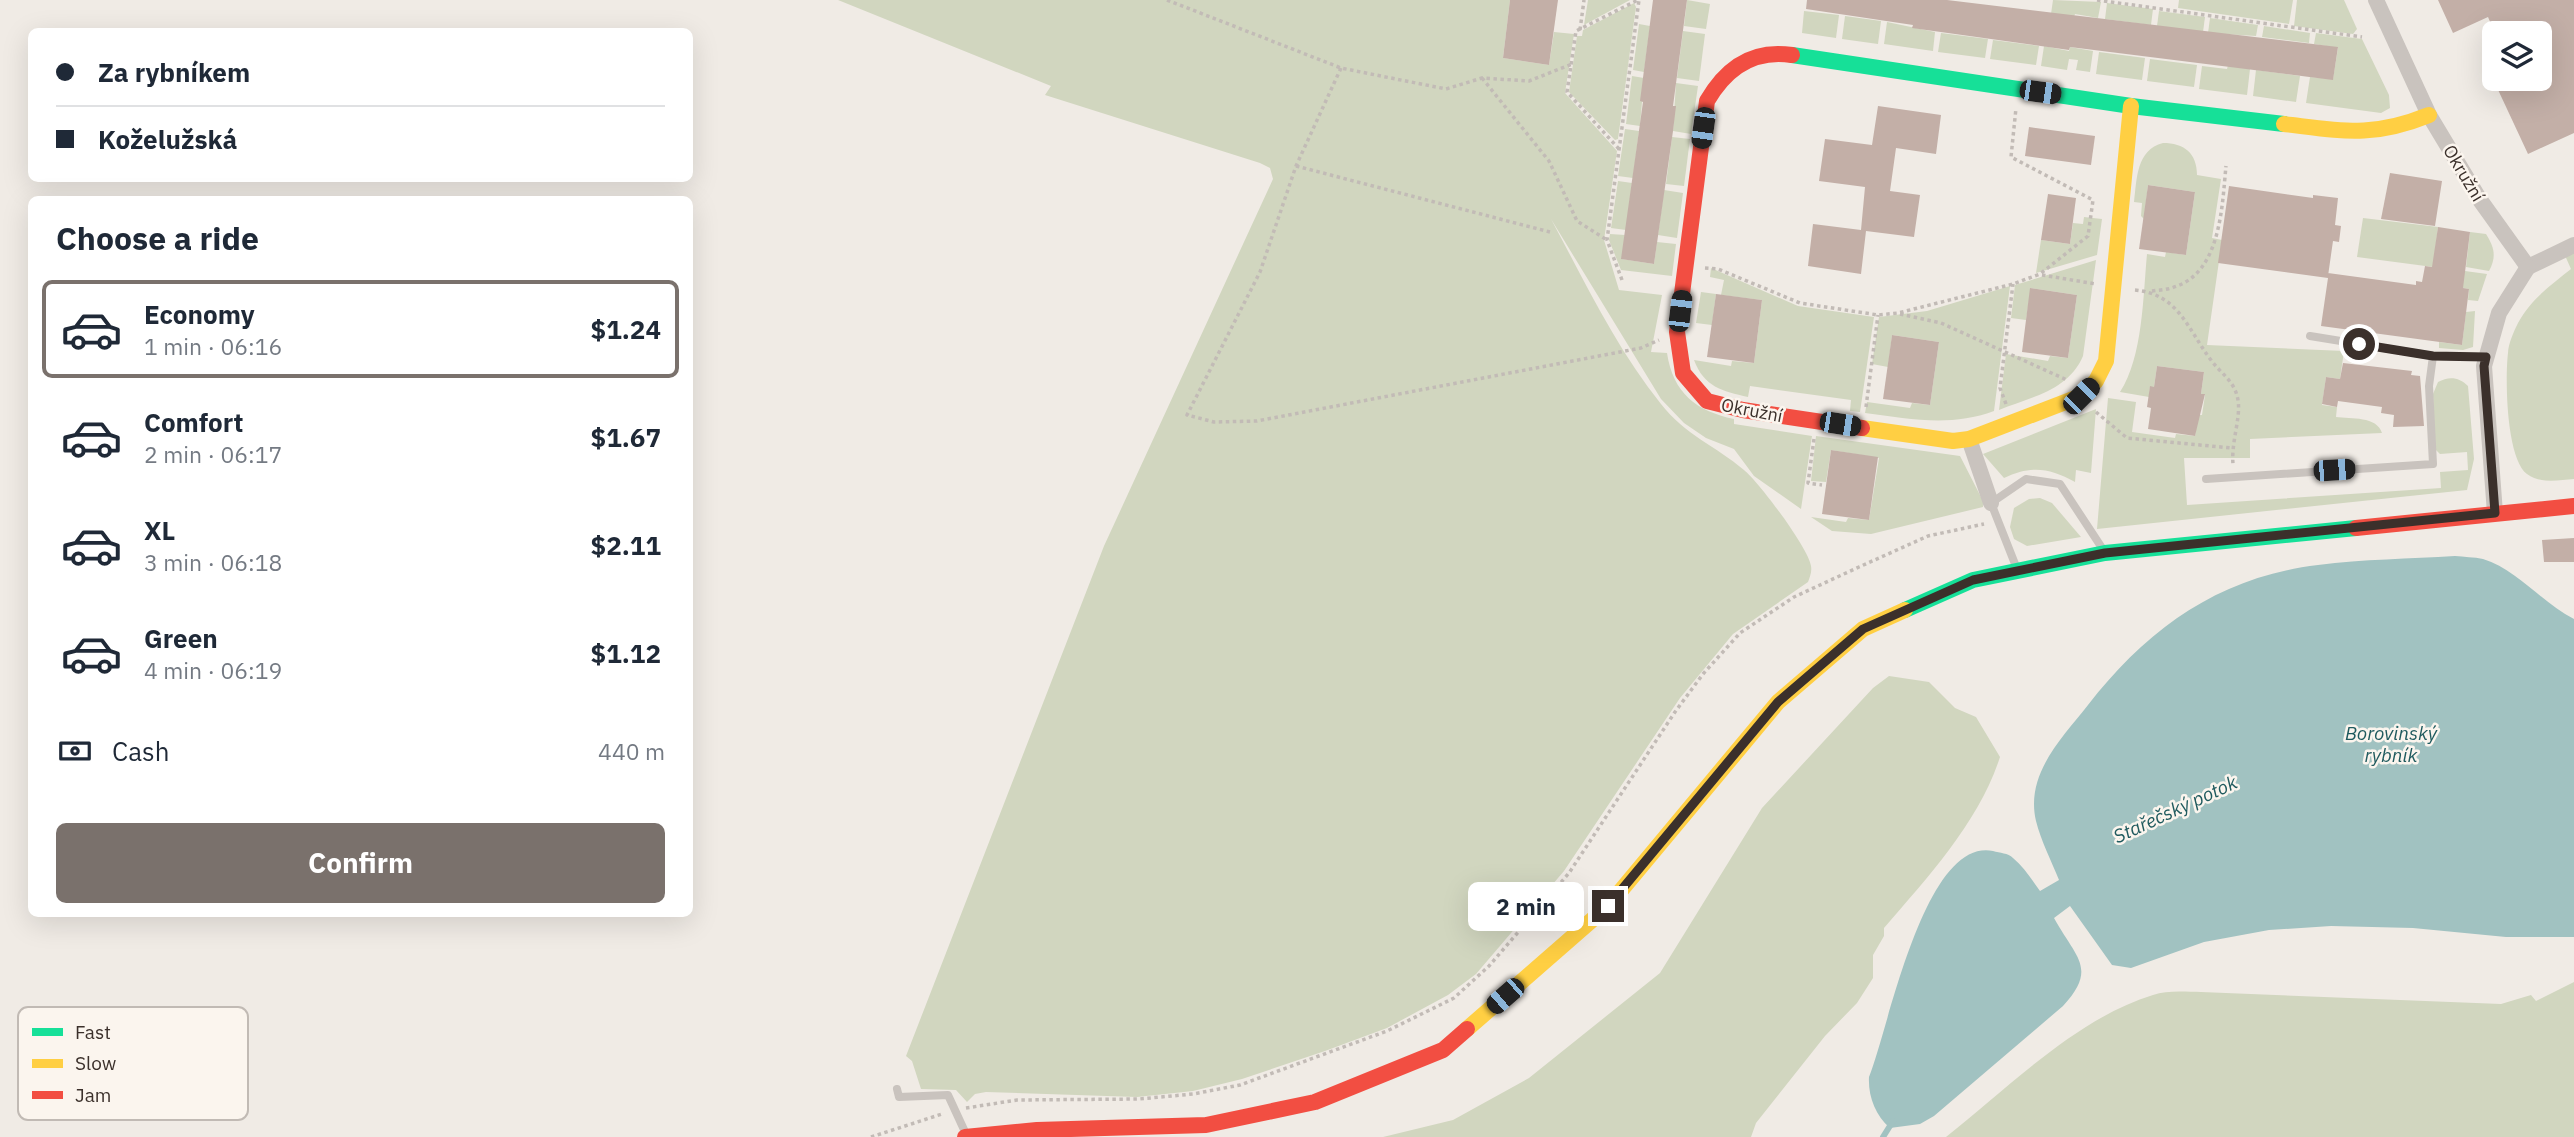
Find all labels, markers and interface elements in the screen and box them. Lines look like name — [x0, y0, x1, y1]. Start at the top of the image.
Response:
map controls — [2482, 21, 2552, 91]
button: layers — [2482, 21, 2552, 91]
text: Za rybníkem — [98, 55, 250, 89]
car — [2018, 79, 2063, 105]
car — [1690, 106, 1717, 150]
text: Koželužská — [98, 122, 237, 156]
street label: Okružní — [2438, 140, 2490, 206]
text: Choose a ride — [56, 217, 259, 259]
car — [1668, 289, 1693, 333]
text: Economy — [144, 297, 255, 331]
icon: car — [60, 298, 123, 361]
text: $1.24 — [591, 312, 661, 346]
route start — [2343, 328, 2375, 360]
text: 1 min · 06:16 — [144, 331, 282, 361]
car — [2059, 374, 2104, 418]
street label: Okružní — [1719, 393, 1785, 427]
text: Comfort — [144, 405, 243, 439]
icon: car — [60, 406, 123, 469]
car — [1818, 410, 1863, 438]
text: $1.67 — [591, 420, 661, 454]
text: 2 min · 06:17 — [144, 439, 282, 469]
car — [2313, 458, 2356, 482]
text: XL — [144, 513, 175, 547]
icon: car — [60, 514, 123, 577]
text: $2.11 — [591, 528, 661, 562]
text: 3 min · 06:18 — [144, 547, 282, 577]
text: Green — [144, 621, 218, 655]
icon: car — [60, 622, 123, 685]
text: $1.12 — [591, 636, 661, 670]
text: 4 min · 06:19 — [144, 655, 282, 685]
water label: Borovinský rybník — [2345, 721, 2438, 767]
icon: cash — [56, 732, 94, 770]
text: Cash — [112, 734, 169, 768]
text: 440 m — [598, 736, 665, 766]
water label: Stařečský potok — [2109, 769, 2242, 848]
button: Confirm — [56, 823, 665, 903]
callout: 2 min — [1468, 881, 1584, 930]
route end — [1592, 890, 1624, 922]
text: 2 min — [1496, 891, 1556, 921]
car — [1483, 974, 1528, 1018]
legend — [18, 1007, 248, 1120]
text: Fast — [75, 1020, 111, 1044]
text: Slow — [75, 1051, 116, 1075]
text: Jam — [75, 1083, 111, 1107]

